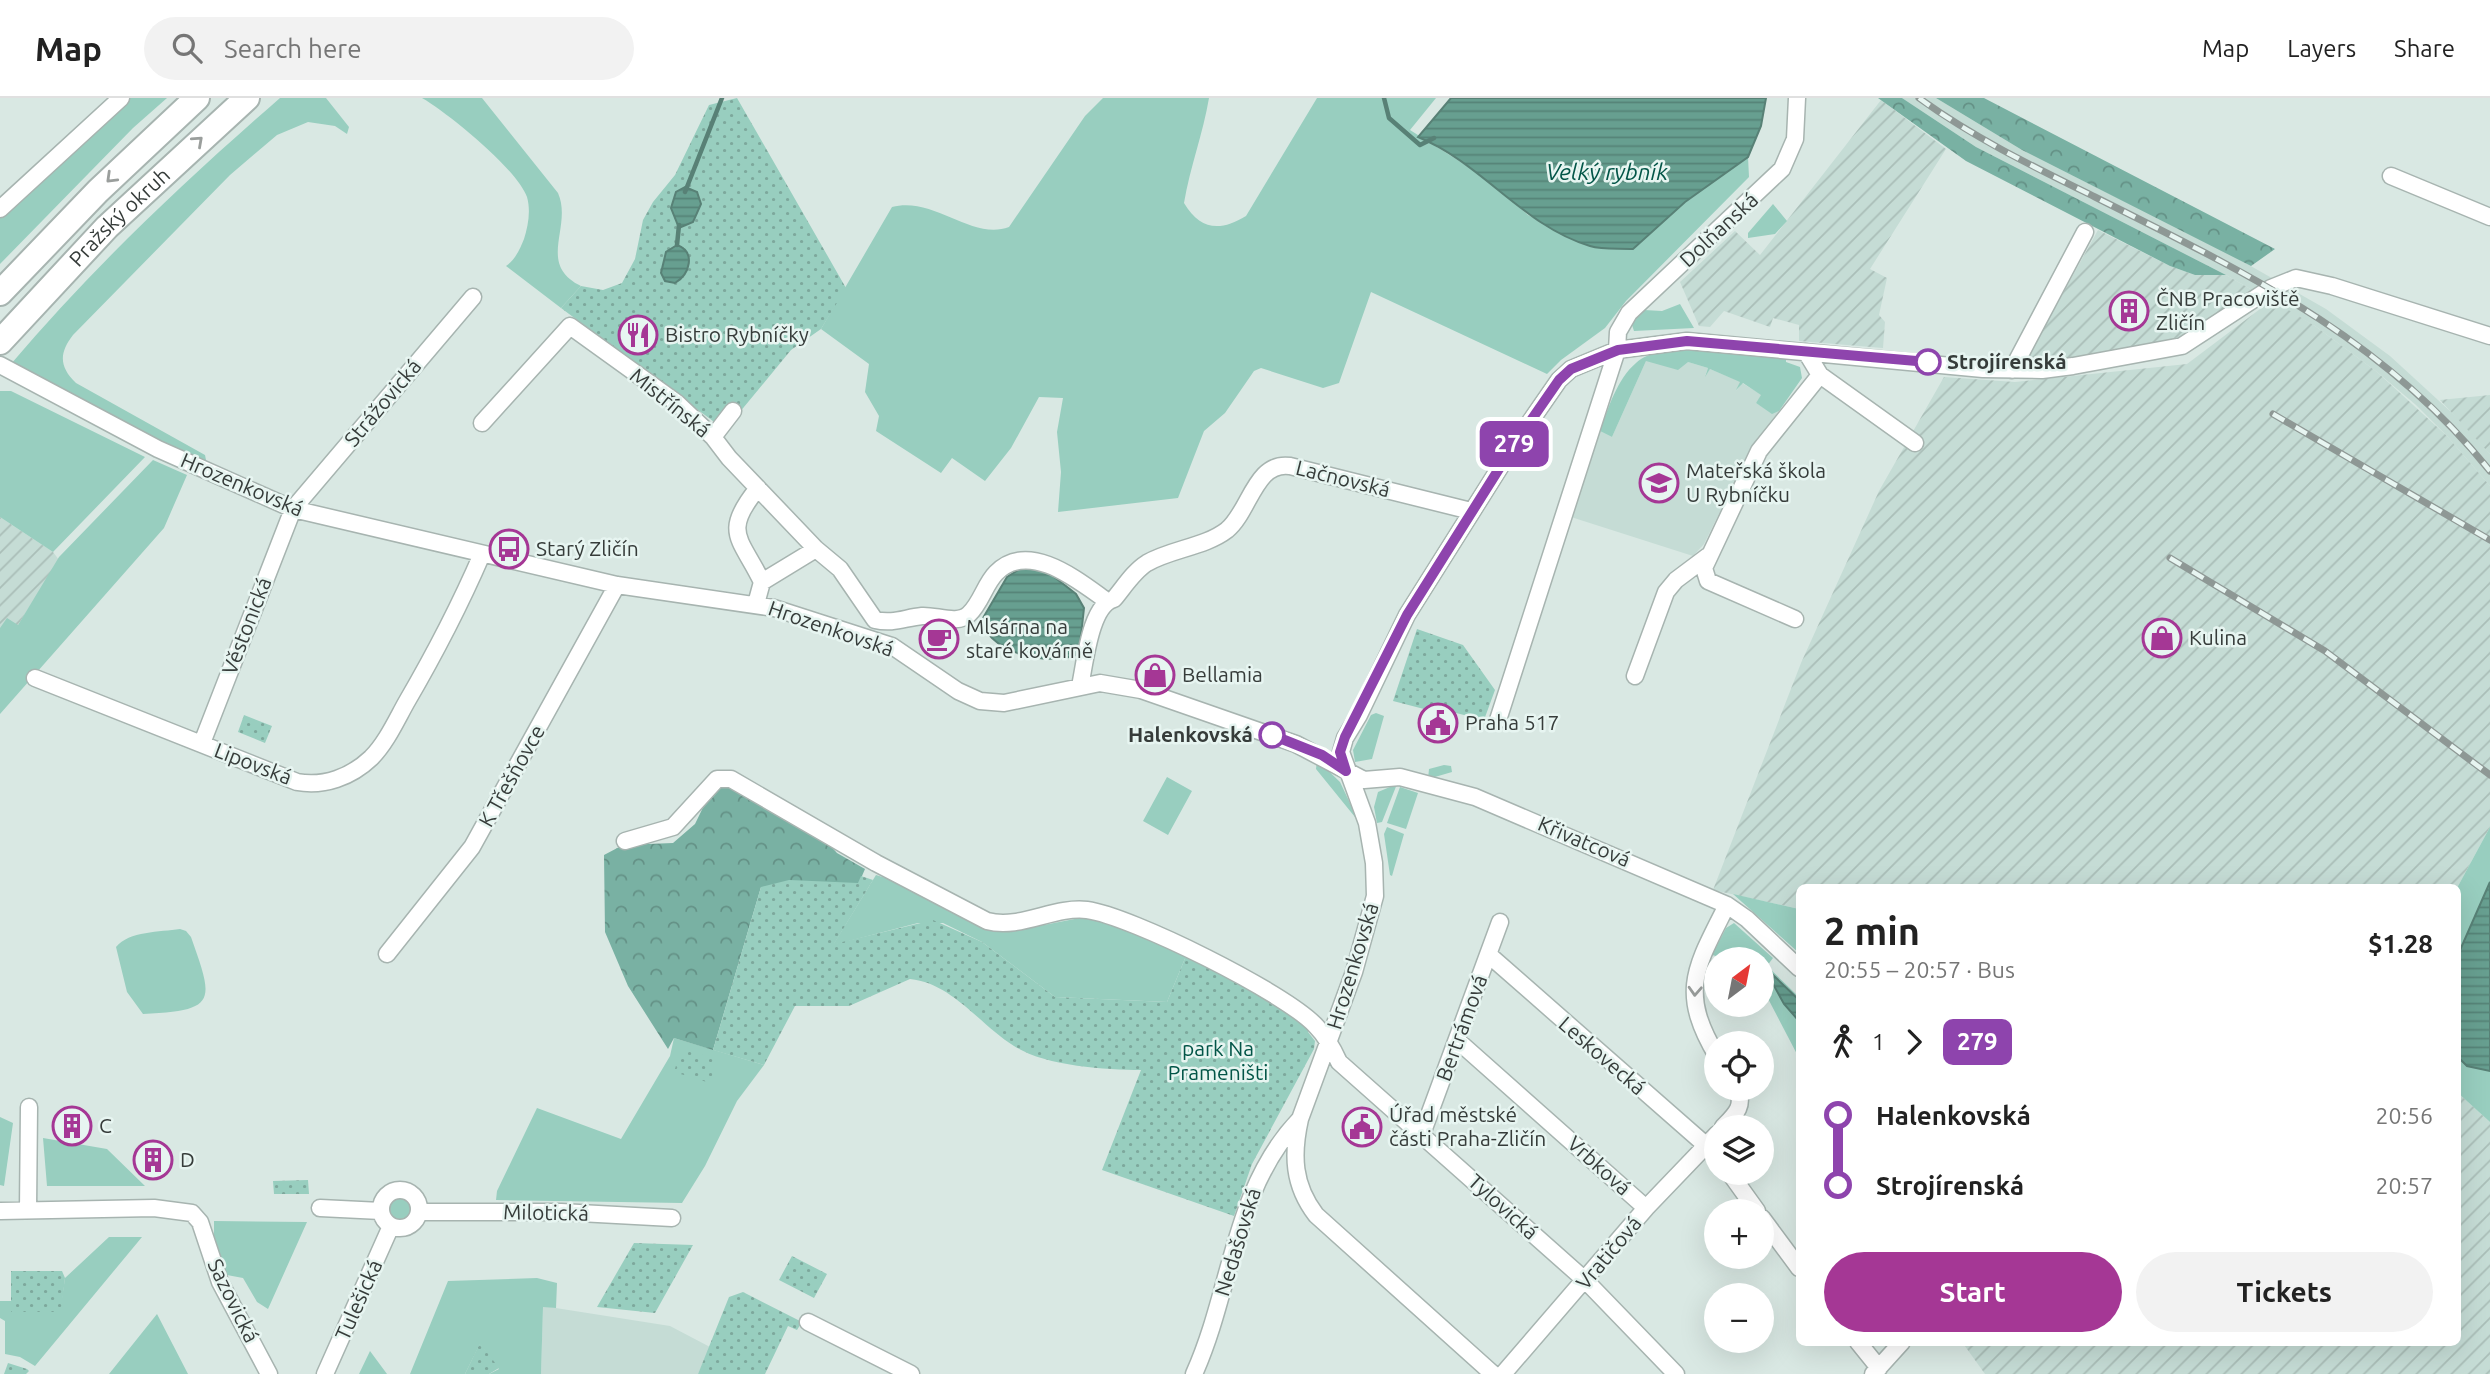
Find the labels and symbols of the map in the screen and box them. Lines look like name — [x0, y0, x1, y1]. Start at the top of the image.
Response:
one-way arrow — [190, 137, 203, 149]
water label: Velký rybník — [1546, 159, 1668, 184]
street label: Pražský okruh — [64, 162, 174, 271]
one-way arrow — [107, 170, 119, 182]
street label: Dolňanská — [1674, 187, 1762, 271]
place label: ČNB Pracoviště Zličín — [2156, 286, 2300, 334]
building icon: ČNB Pracoviště Zličín — [2108, 290, 2150, 332]
restaurant icon: Bistro Rybníčky — [617, 314, 659, 356]
place label: Bistro Rybníčky — [665, 322, 809, 346]
marker: Strojírenská — [1915, 349, 1941, 375]
place label: Strojírenská — [1947, 349, 2067, 373]
street label: Strážovická — [339, 354, 426, 451]
street label: Mistřínská — [626, 363, 716, 442]
line badge: 279 — [1474, 421, 1554, 467]
street label: Hrozenkovská — [177, 447, 307, 521]
street label: Lačnovská — [1294, 455, 1393, 501]
place label: Mateřská škola U Rybníčku — [1686, 458, 1826, 506]
school or university icon: Mateřská škola U Rybníčku — [1638, 462, 1680, 504]
bus stop icon: Starý Zličín — [488, 528, 530, 570]
place label: Starý Zličín — [536, 536, 639, 560]
street label: Věstonická — [217, 574, 276, 678]
street label: Hrozenkovská — [766, 595, 897, 661]
place label: Mlsárna na staré kovárně — [966, 614, 1093, 662]
shop icon: Kulina — [2141, 617, 2183, 659]
cafe icon: Mlsárna na staré kovárně — [918, 618, 960, 660]
place label: Kulina — [2189, 625, 2247, 649]
shop icon: Bellamia — [1134, 654, 1176, 696]
place label: Bellamia — [1182, 662, 1263, 686]
public building icon: Praha 517 — [1417, 702, 1459, 744]
place label: Praha 517 — [1465, 710, 1559, 734]
street label: K Třešňovce — [473, 720, 549, 831]
place label: Halenkovská — [1128, 722, 1253, 746]
marker: Halenkovská — [1259, 722, 1285, 748]
street label: Lipovská — [211, 737, 295, 789]
street label: Křivatcová — [1535, 811, 1634, 871]
street label: Hrozenkovská — [1321, 900, 1383, 1032]
north arrow — [1704, 947, 1774, 1017]
street label: Bertrámová — [1431, 971, 1491, 1084]
one-way arrow — [1688, 986, 1703, 997]
street label: Leskovecká — [1554, 1011, 1651, 1099]
park label: park Na Prameništi — [1168, 1036, 1268, 1084]
place label: Úřad městské části Praha-Zličín — [1389, 1102, 1546, 1150]
building icon: C — [51, 1105, 93, 1147]
public building icon: Úřad městské části Praha-Zličín — [1341, 1106, 1383, 1148]
place label: C — [99, 1113, 112, 1137]
street label: Vrbková — [1563, 1131, 1636, 1200]
building icon: D — [132, 1139, 174, 1181]
place label: D — [180, 1147, 195, 1171]
street label: Tylovická — [1464, 1169, 1544, 1244]
street label: Nedašovská — [1209, 1185, 1265, 1299]
street label: Milotická — [503, 1199, 589, 1225]
street label: Vratičová — [1571, 1211, 1646, 1294]
street label: Sazovická — [203, 1255, 264, 1346]
street label: Tulešická — [330, 1256, 386, 1344]

